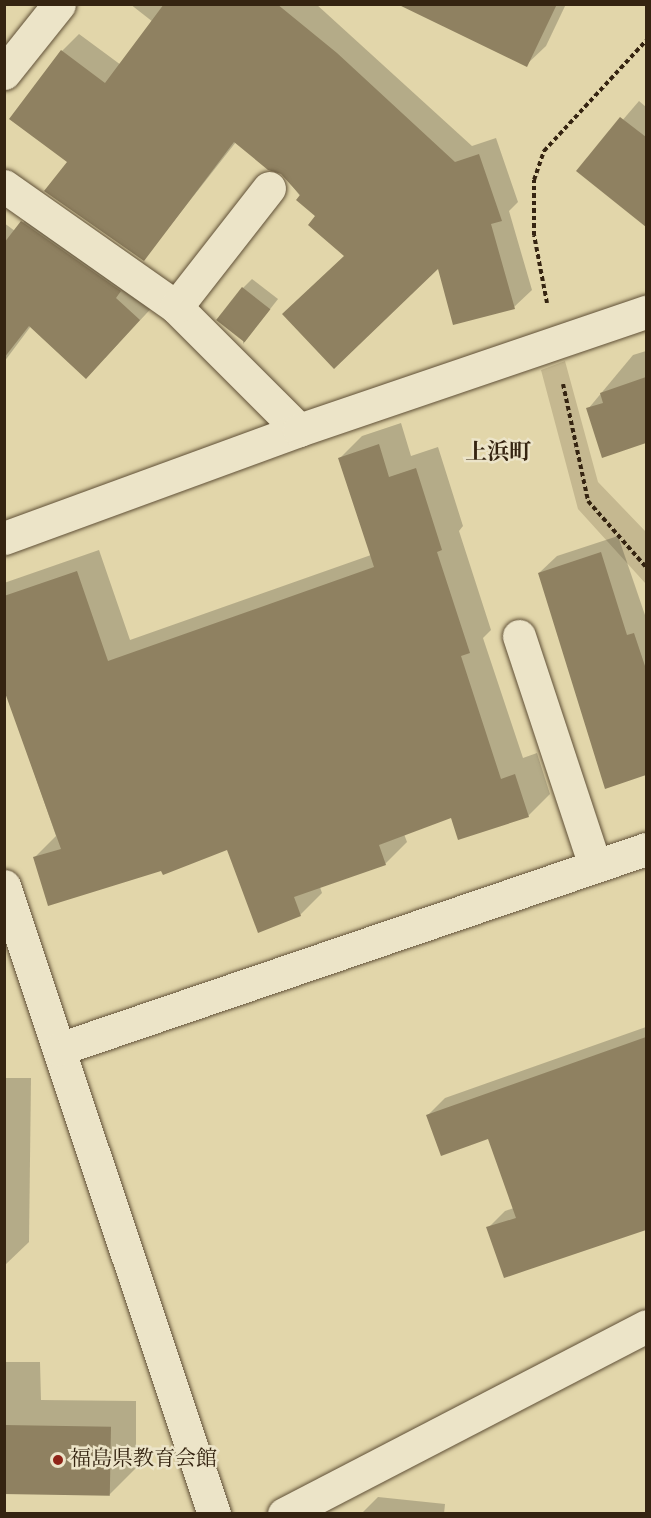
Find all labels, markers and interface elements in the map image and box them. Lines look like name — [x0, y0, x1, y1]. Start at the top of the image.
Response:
district label: 上浜町 — [465, 441, 531, 467]
place label: 福島県教育会館 — [70, 1447, 217, 1473]
marker: 福島県教育会館 — [51, 1453, 65, 1467]

